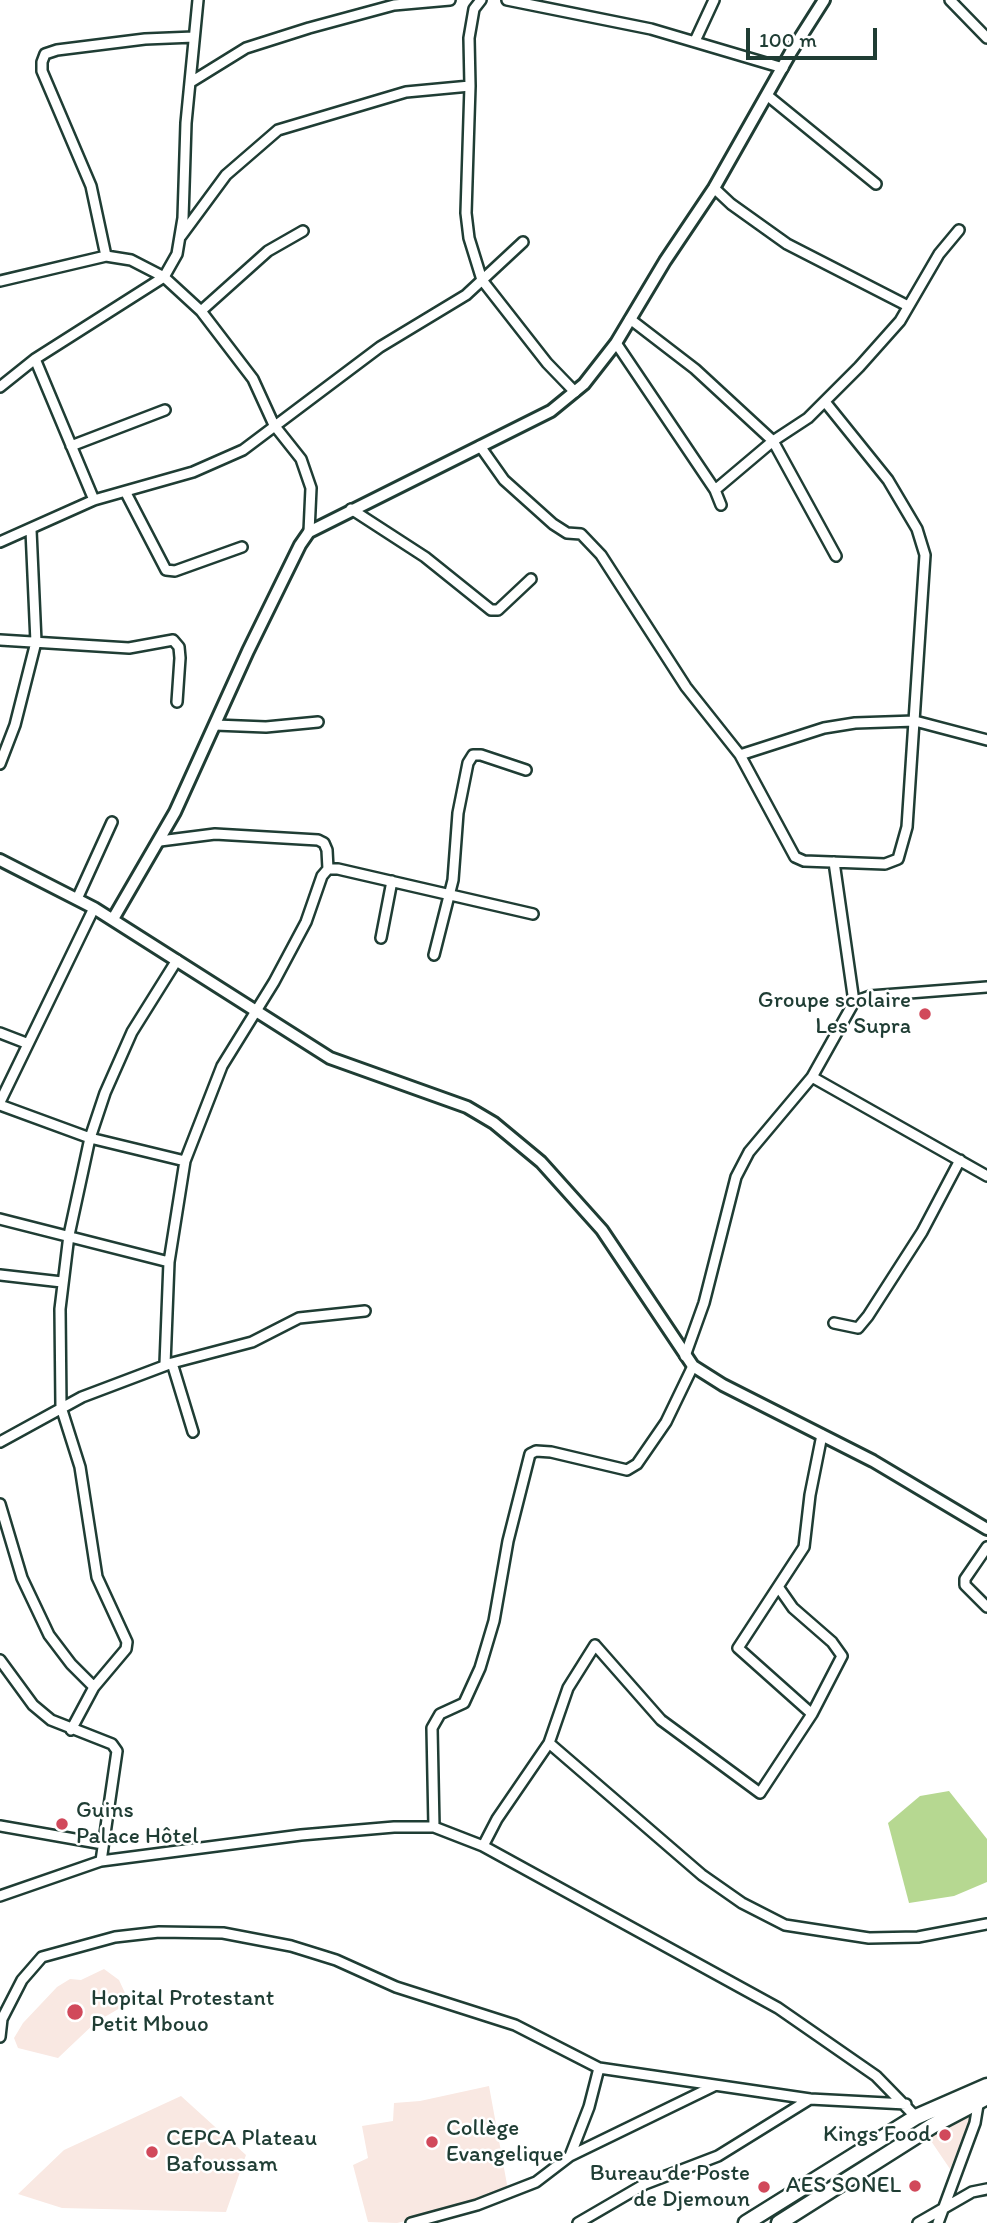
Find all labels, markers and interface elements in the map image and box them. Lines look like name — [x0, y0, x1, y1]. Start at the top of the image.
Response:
scale bar — [749, 14, 880, 58]
text: 100 m — [759, 27, 817, 52]
place label: Groupe scolaire Les Supra — [758, 987, 911, 1041]
marker: Groupe scolaire Les Supra — [917, 1006, 933, 1022]
place label: Guins Palace Hôtel — [76, 1797, 199, 1851]
marker: Guins Palace Hôtel — [54, 1816, 70, 1832]
place label: Hopital Protestant Petit Mbouo — [91, 1985, 274, 2039]
marker: Hopital Protestant Petit Mbouo — [65, 2002, 85, 2022]
place label: Collège Evangelique — [446, 2115, 564, 2169]
place label: Kings Food — [823, 2121, 931, 2149]
place label: CEPCA Plateau Bafoussam — [166, 2125, 317, 2179]
marker: Kings Food — [937, 2127, 953, 2143]
marker: Collège Evangelique — [424, 2134, 440, 2150]
marker: CEPCA Plateau Bafoussam — [144, 2144, 160, 2160]
place label: Bureau de Poste de Djemoun — [590, 2160, 750, 2214]
place label: AES SONEL — [786, 2172, 901, 2200]
marker: AES SONEL — [907, 2178, 923, 2194]
marker: Bureau de Poste de Djemoun — [756, 2179, 772, 2195]

